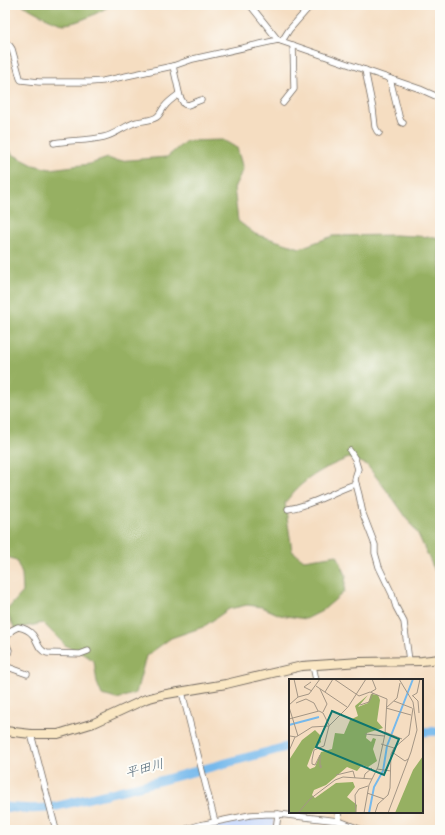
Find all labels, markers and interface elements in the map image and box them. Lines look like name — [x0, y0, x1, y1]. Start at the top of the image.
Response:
inset map — [289, 679, 423, 813]
water label: 平田川 — [124, 756, 166, 784]

